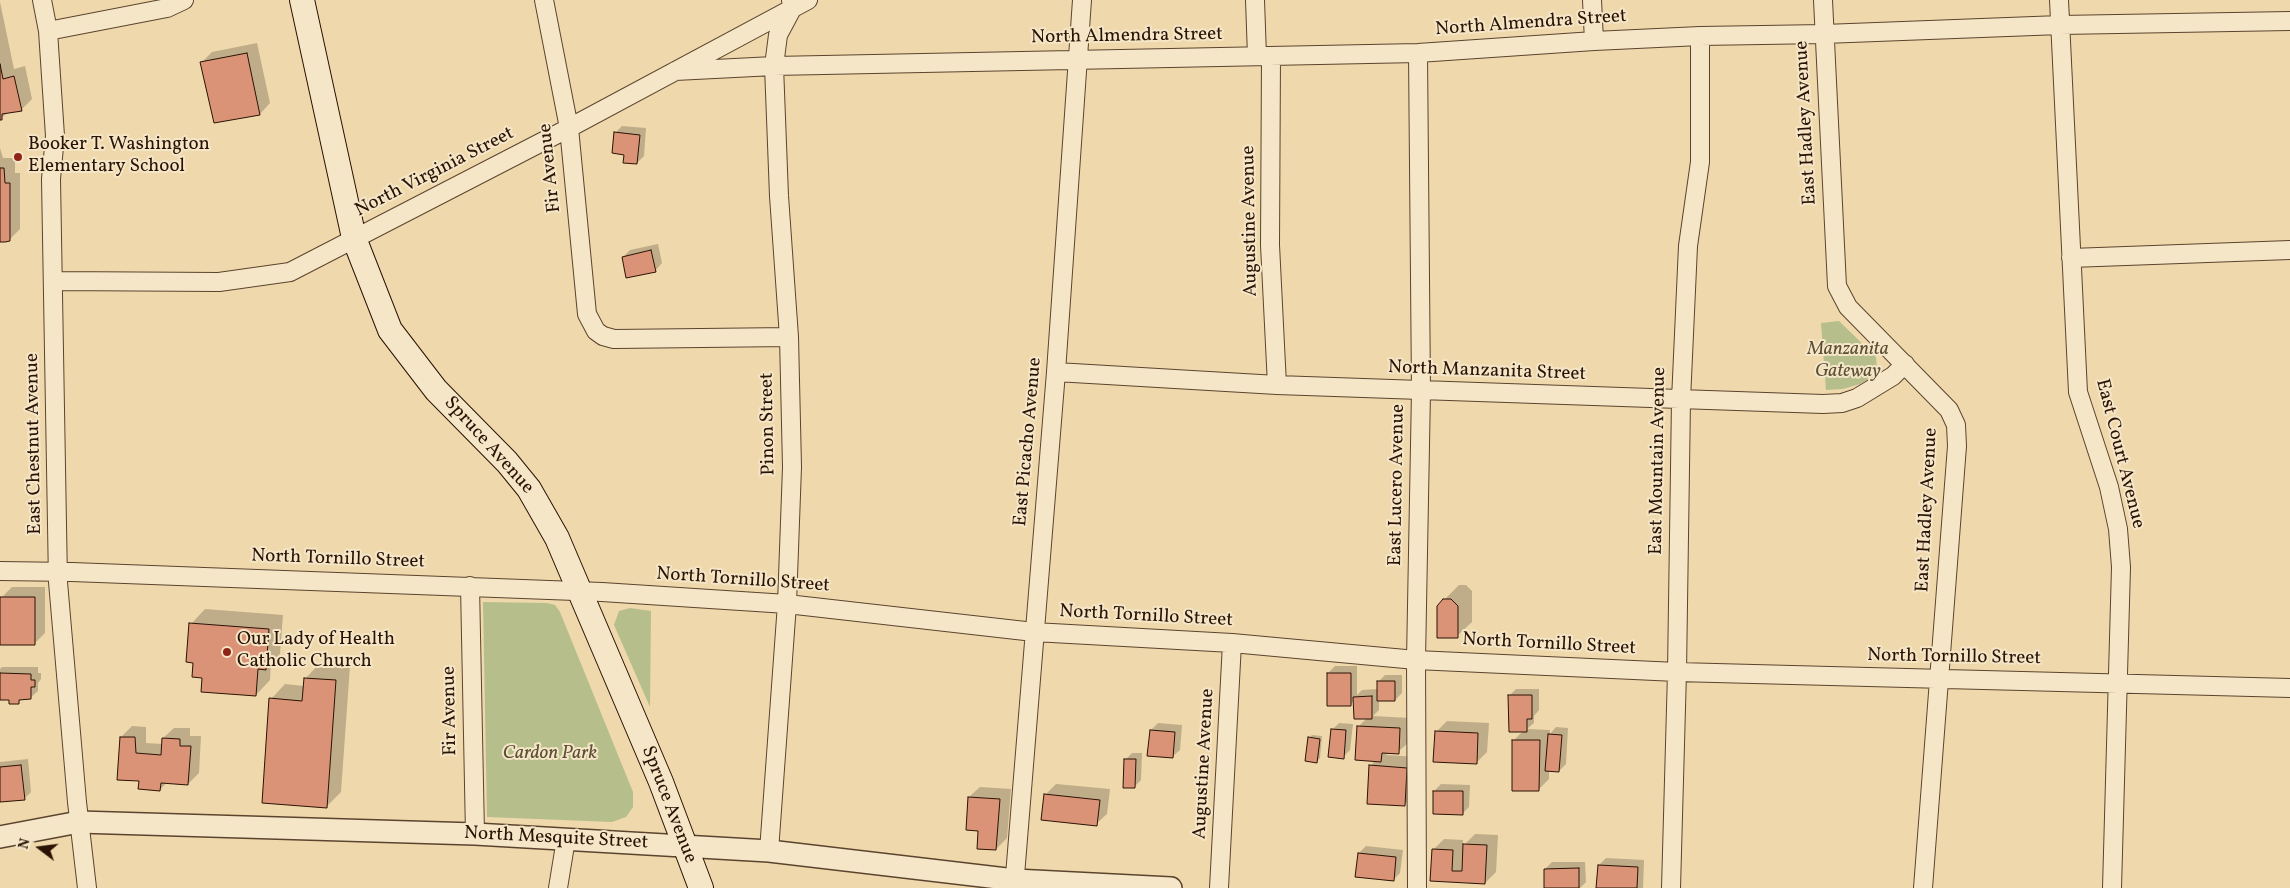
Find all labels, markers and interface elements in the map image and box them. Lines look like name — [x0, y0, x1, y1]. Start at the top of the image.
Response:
street label: North Almendra Street — [1434, 6, 1628, 42]
street label: North Almendra Street — [1031, 24, 1223, 50]
street label: East Hadley Avenue — [1791, 40, 1823, 206]
street label: Fir Avenue — [535, 122, 567, 214]
street label: North Virginia Street — [352, 123, 518, 223]
place label: Booker T. Washington Elementary School — [28, 135, 210, 179]
street label: Augustine Avenue — [1238, 145, 1264, 297]
marker: Booker T. Washington Elementary School — [12, 151, 24, 163]
park label: Manzanita Gateway — [1807, 340, 1889, 384]
street label: East Chestnut Avenue — [22, 353, 48, 535]
street label: East Picacho Avenue — [1010, 357, 1048, 527]
street label: North Manzanita Street — [1388, 357, 1586, 387]
street label: East Mountain Avenue — [1646, 367, 1672, 555]
street label: Pinon Street — [757, 372, 781, 476]
street label: East Court Avenue — [2089, 377, 2149, 531]
street label: Spruce Avenue — [438, 392, 538, 500]
street label: East Lucero Avenue — [1385, 404, 1411, 566]
street label: East Hadley Avenue — [1912, 427, 1944, 593]
street label: North Tornillo Street — [251, 546, 425, 574]
street label: North Tornillo Street — [655, 564, 831, 598]
street label: North Tornillo Street — [1059, 601, 1233, 633]
street label: North Tornillo Street — [1462, 629, 1636, 661]
place label: Our Lady of Health Catholic Church — [237, 630, 395, 674]
street label: North Tornillo Street — [1867, 645, 2041, 671]
marker: Our Lady of Health Catholic Church — [221, 646, 233, 658]
street label: Fir Avenue — [439, 666, 463, 756]
street label: Augustine Avenue — [1190, 688, 1220, 840]
street label: Spruce Avenue — [635, 743, 701, 867]
park label: Cardon Park — [503, 744, 597, 766]
north arrow — [15, 823, 65, 873]
street label: North Mesquite Street — [463, 823, 649, 855]
text: N — [15, 837, 36, 851]

